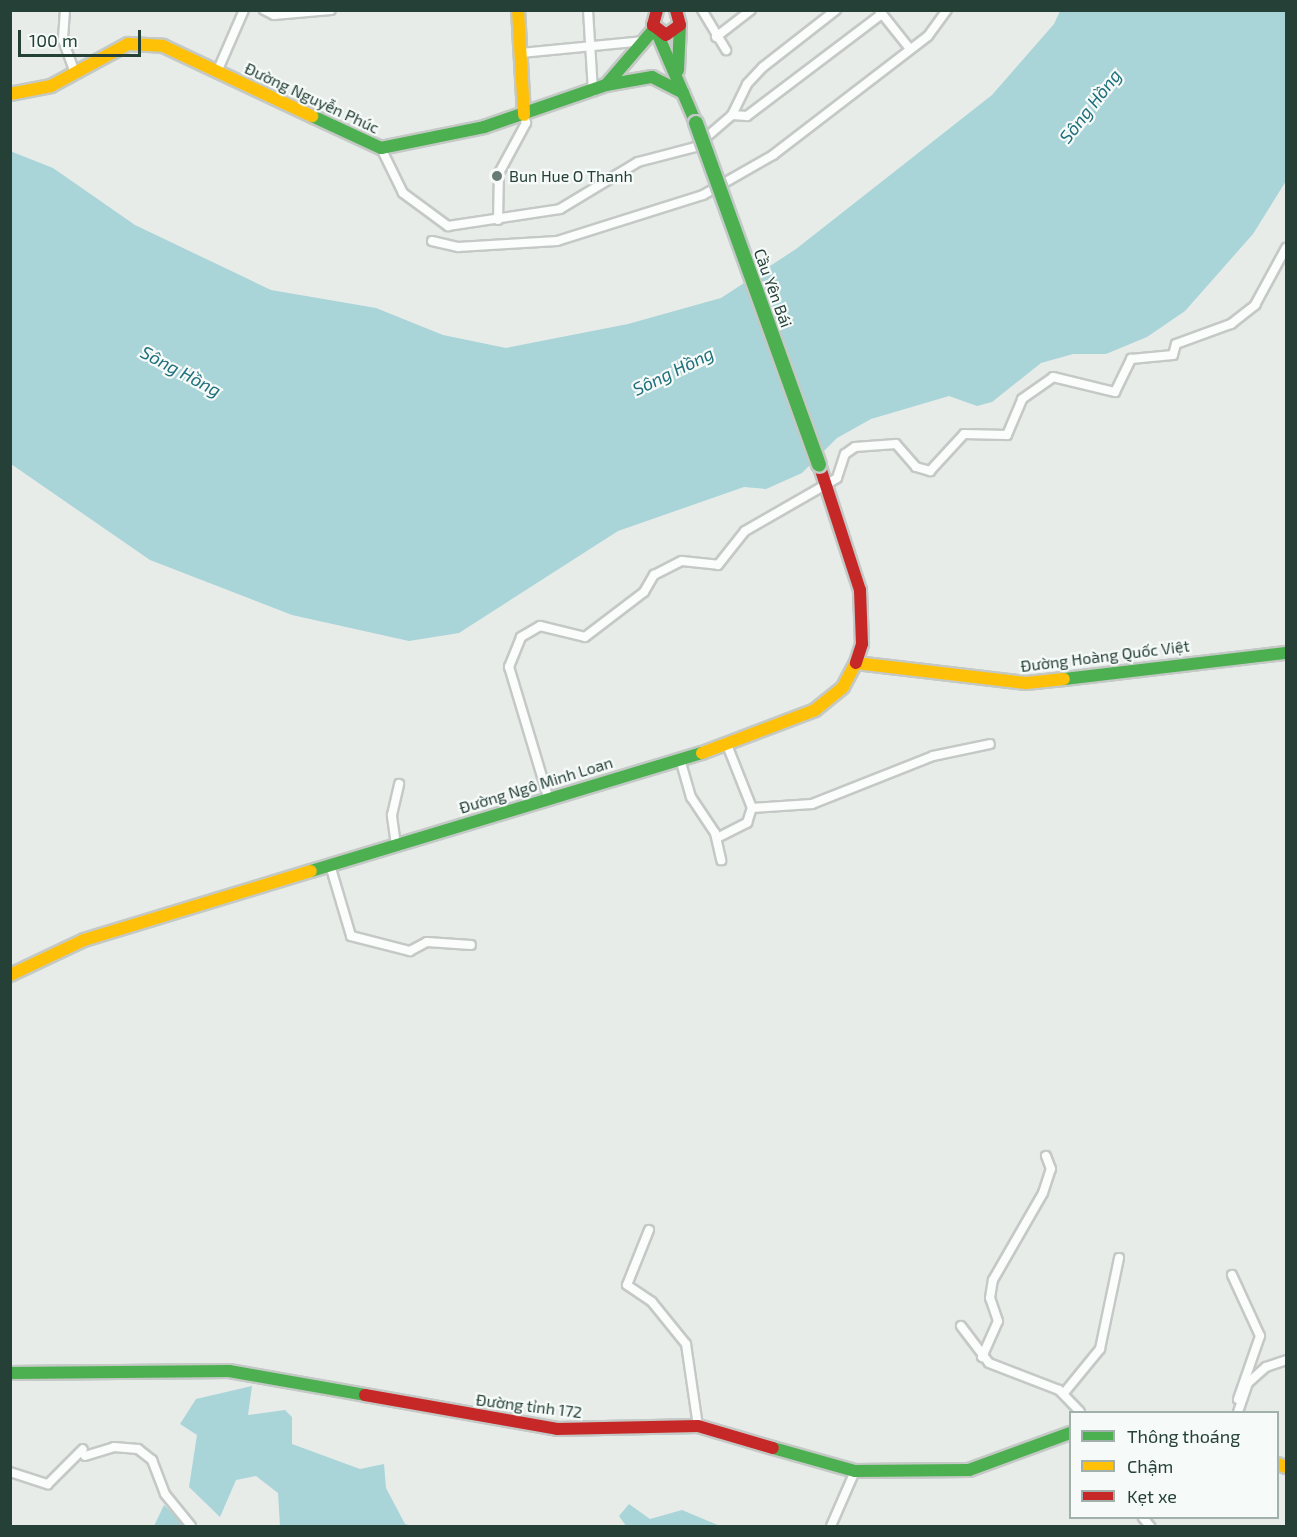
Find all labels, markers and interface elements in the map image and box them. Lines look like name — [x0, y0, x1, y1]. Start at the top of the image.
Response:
scale bar — [21, 18, 144, 56]
text: 100 m — [29, 29, 78, 51]
street label: Đường Nguyễn Phúc — [242, 58, 382, 138]
water label: Sông Hồng — [1054, 65, 1126, 147]
place label: Bun Hue O Thanh — [509, 166, 633, 186]
marker: Bun Hue O Thanh — [490, 169, 504, 183]
street label: Cầu Yên Bái — [750, 246, 796, 330]
water label: Sông Hồng — [137, 341, 225, 401]
water label: Sông Hồng — [629, 342, 717, 400]
street label: Đường Hoàng Quốc Việt — [1019, 636, 1191, 676]
street label: Đường Ngô Minh Loan — [457, 752, 615, 818]
street label: Đường tỉnh 172 — [475, 1390, 583, 1422]
legend — [1069, 1411, 1279, 1519]
text: Thông thoáng — [1127, 1425, 1240, 1447]
text: Chậm — [1127, 1455, 1173, 1477]
text: Kẹt xe — [1127, 1485, 1177, 1507]

